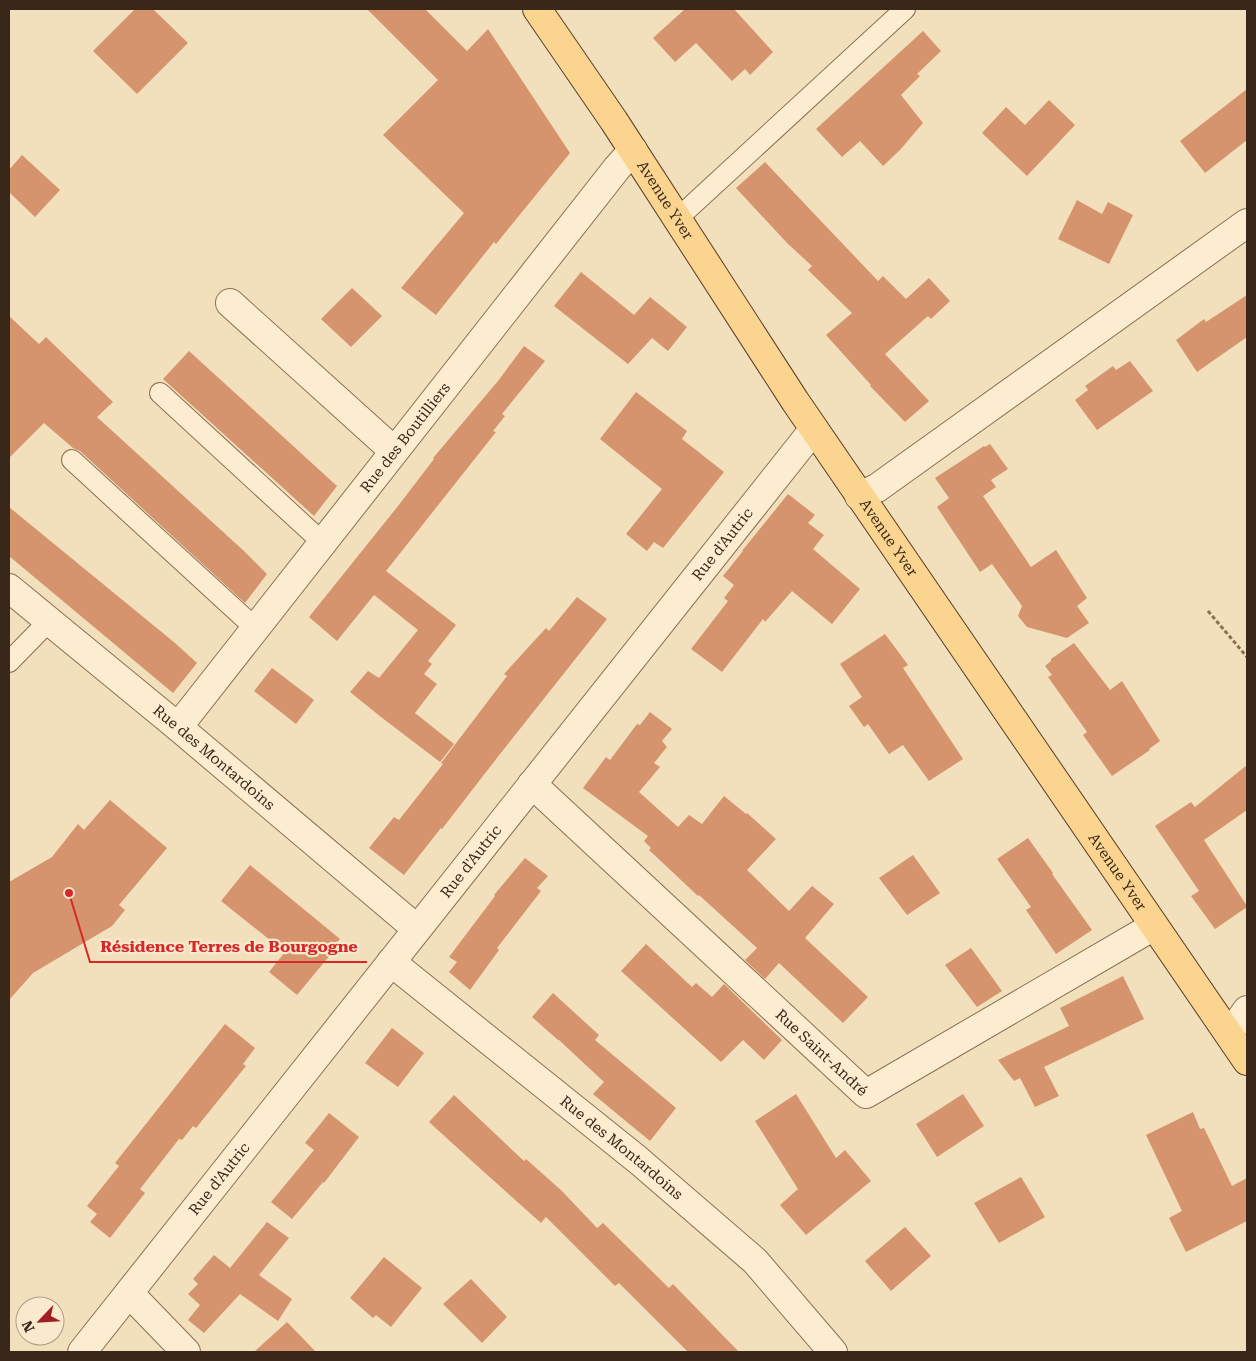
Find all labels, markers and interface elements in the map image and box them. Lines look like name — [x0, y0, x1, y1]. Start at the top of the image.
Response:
street label: Avenue Yver — [633, 157, 697, 243]
street label: Rue des Boutilliers — [356, 379, 454, 496]
street label: Avenue Yver — [856, 495, 921, 580]
street label: Rue d'Autric — [688, 504, 757, 584]
street label: Rue des Montardoins — [149, 701, 278, 814]
street label: Rue d'Autric — [437, 822, 505, 901]
street label: Avenue Yver — [1085, 830, 1150, 914]
callout: Résidence Terres de Bourgogne — [90, 931, 367, 962]
text: Résidence Terres de Bourgogne — [100, 937, 358, 956]
street label: Rue Saint-André — [772, 1006, 871, 1100]
street label: Rue des Montardoins — [556, 1092, 686, 1204]
street label: Rue d'Autric — [185, 1139, 254, 1219]
north arrow — [15, 1296, 65, 1346]
text: N — [19, 1318, 38, 1335]

